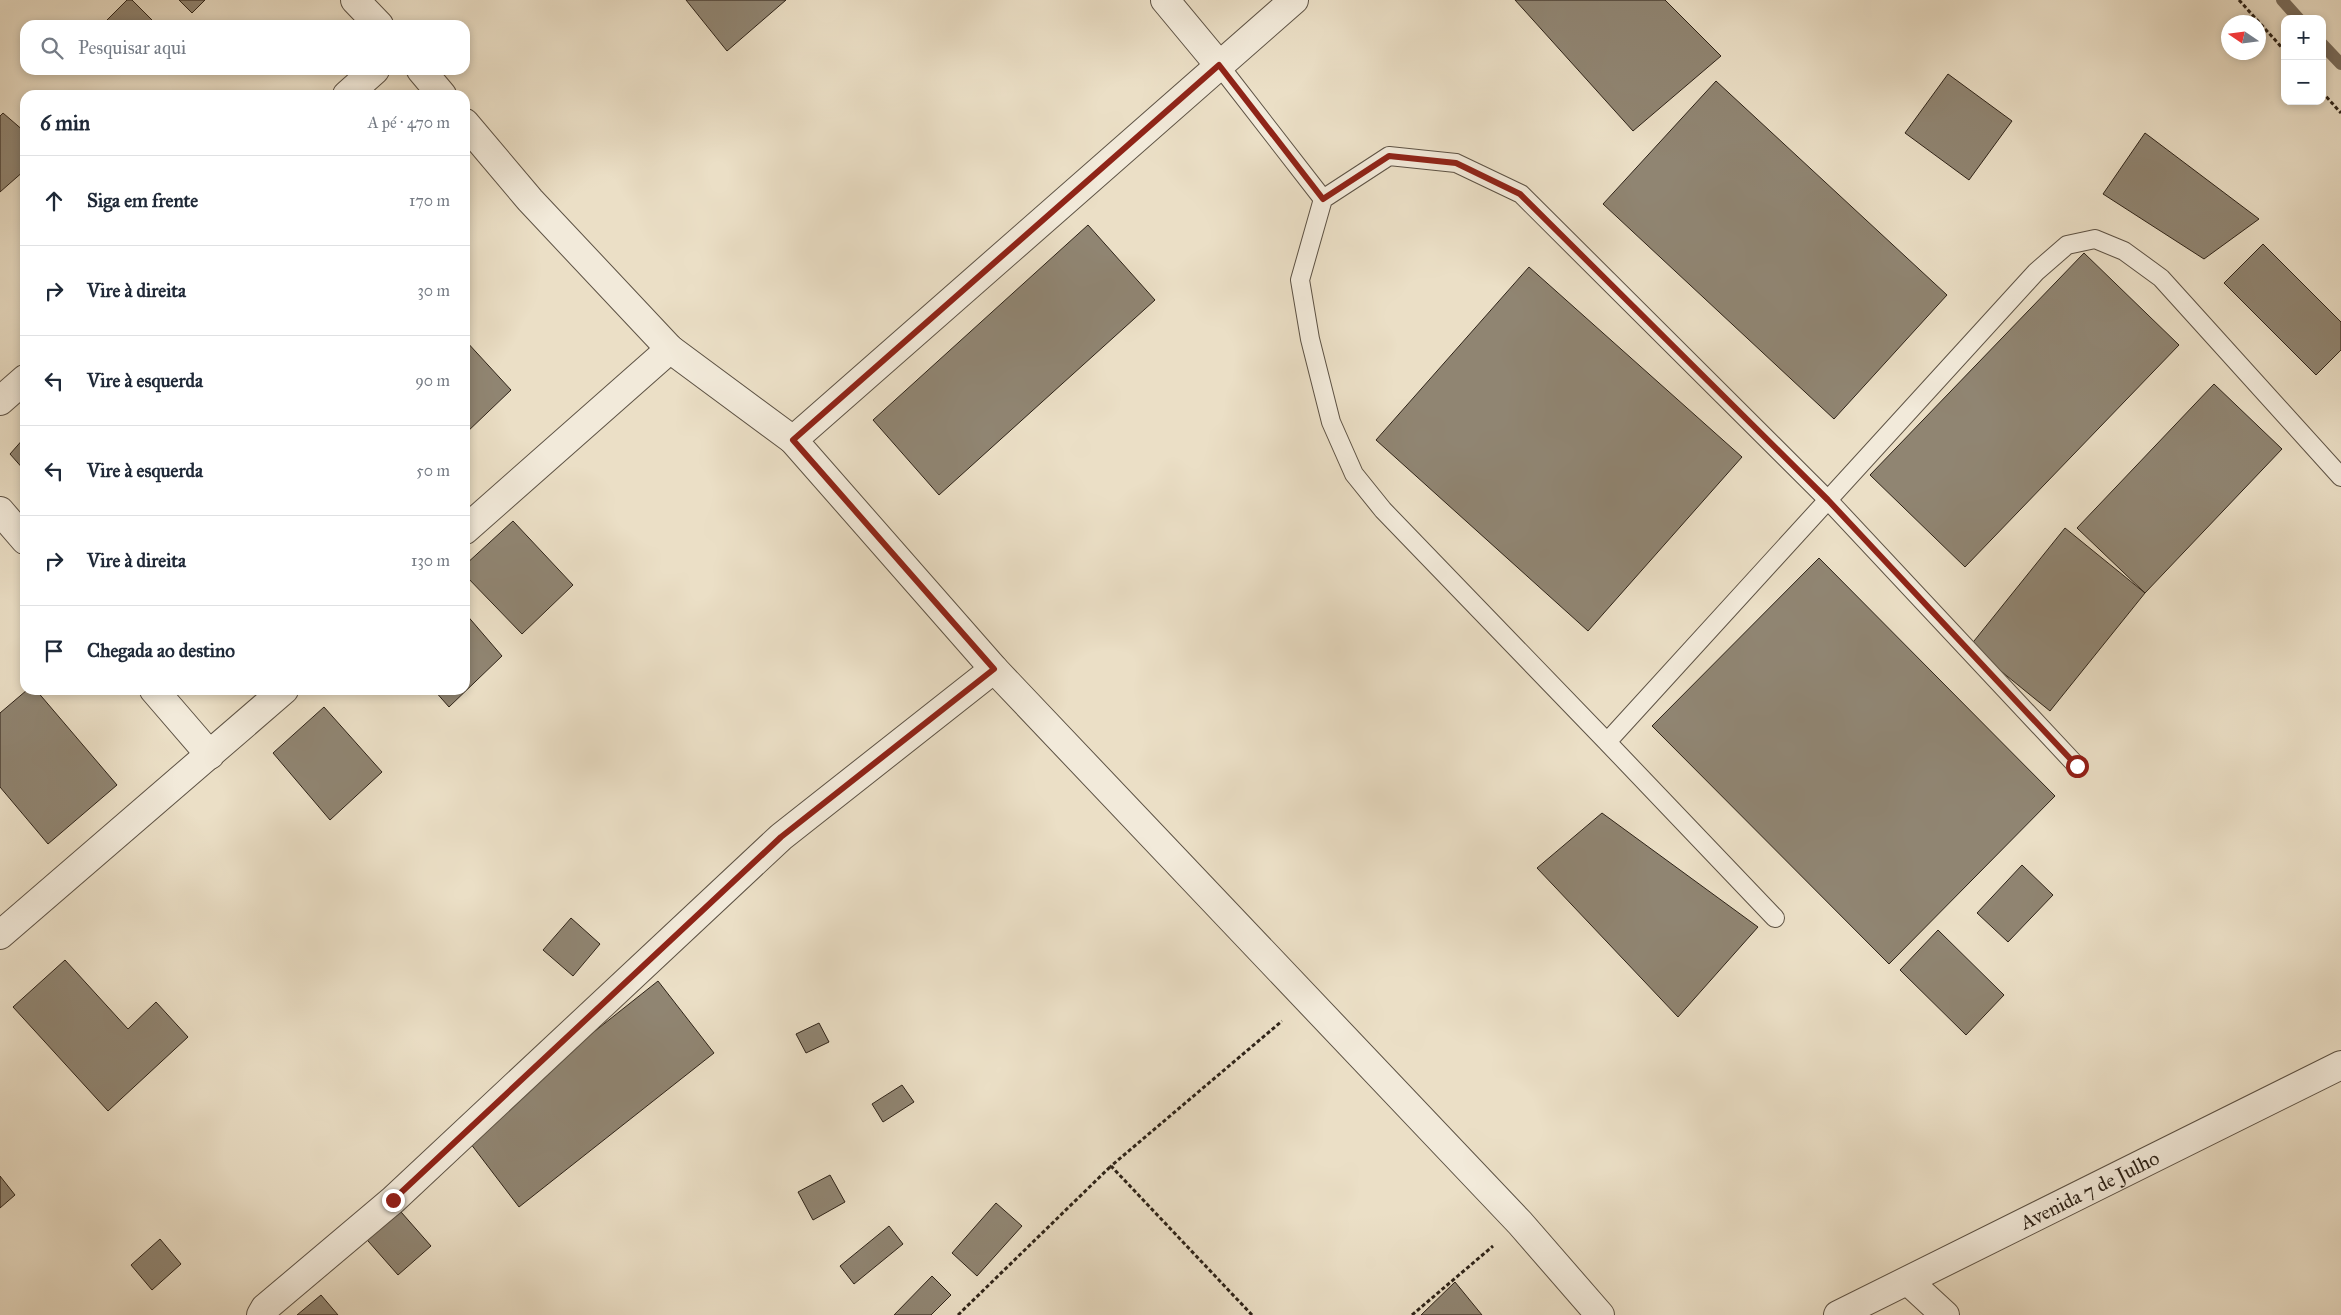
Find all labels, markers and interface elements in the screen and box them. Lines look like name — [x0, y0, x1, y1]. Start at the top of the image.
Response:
north arrow — [2221, 15, 2266, 60]
map controls — [2281, 15, 2326, 105]
button: + — [2281, 15, 2326, 60]
search box — [20, 20, 470, 75]
icon: search — [38, 34, 66, 62]
text: Pesquisar aqui — [78, 36, 186, 59]
button: − — [2281, 60, 2326, 105]
text: 6 min — [40, 110, 90, 136]
text: A pé · 470 m — [368, 113, 450, 132]
icon: ahead — [40, 187, 68, 215]
text: Siga em frente — [87, 189, 198, 212]
text: 170 m — [409, 191, 450, 210]
icon: right — [40, 277, 68, 305]
text: Vire à direita — [87, 279, 186, 302]
text: 30 m — [417, 281, 450, 300]
icon: left — [40, 367, 68, 395]
text: Vire à esquerda — [87, 369, 203, 392]
text: 90 m — [415, 371, 450, 390]
icon: left — [40, 457, 68, 485]
text: Vire à esquerda — [87, 459, 203, 482]
text: 50 m — [416, 461, 450, 480]
icon: right — [40, 547, 68, 575]
text: Vire à direita — [87, 549, 186, 572]
text: 130 m — [411, 551, 450, 570]
icon: arrive — [40, 637, 68, 665]
text: Chegada ao destino — [87, 639, 235, 662]
route start — [2066, 755, 2089, 778]
street label: Avenida 7 de Julho — [2015, 1145, 2163, 1235]
route end — [382, 1189, 405, 1212]

